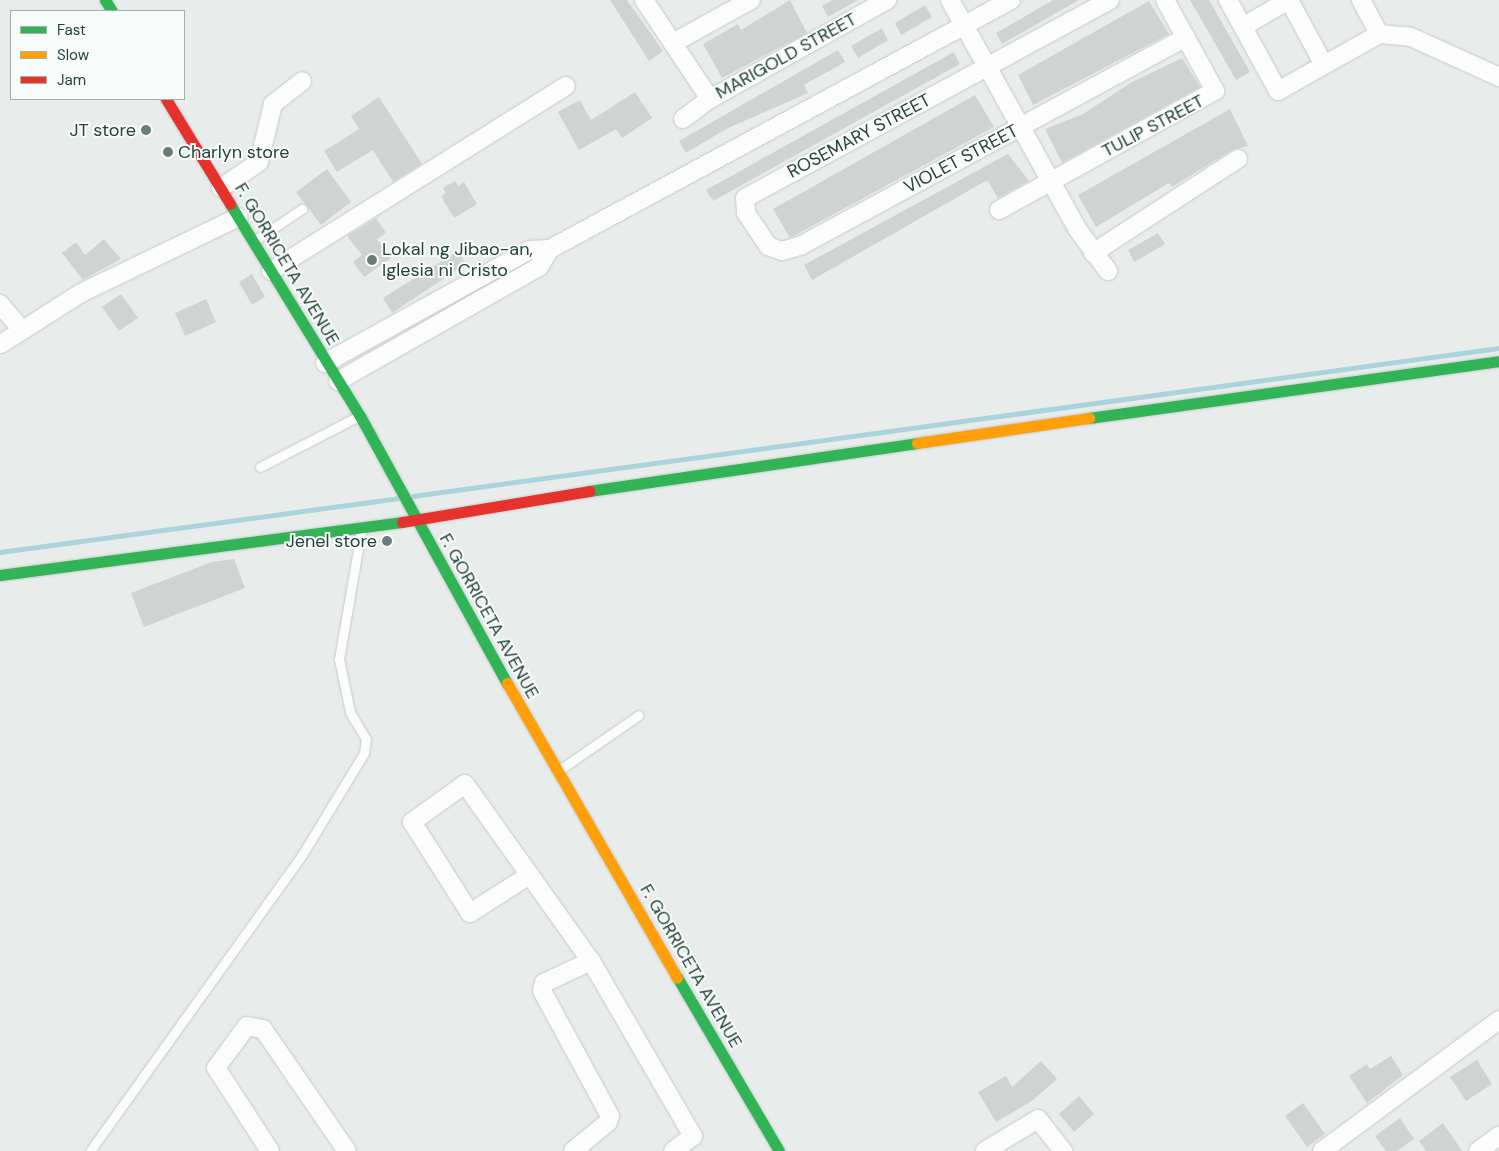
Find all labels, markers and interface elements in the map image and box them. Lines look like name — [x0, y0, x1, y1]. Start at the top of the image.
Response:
street label: MARIGOLD STREET — [712, 8, 860, 104]
legend — [10, 10, 185, 100]
text: Fast — [57, 20, 86, 40]
text: Slow — [57, 45, 89, 65]
text: Jam — [57, 70, 86, 90]
street label: ROSEMARY STREET — [784, 89, 934, 183]
street label: TULIP STREET — [1098, 90, 1208, 162]
place label: JT store — [69, 119, 136, 141]
street label: VIOLET STREET — [900, 120, 1022, 198]
marker: JT store — [140, 124, 152, 136]
place label: Charlyn store — [178, 141, 290, 163]
marker: Charlyn store — [162, 146, 174, 158]
street label: F. GORRICETA AVENUE — [230, 179, 344, 349]
place label: Lokal ng Jibao-an, Iglesia ni Cristo — [382, 239, 533, 282]
marker: Lokal ng Jibao-an, Iglesia ni Cristo — [366, 254, 378, 266]
place label: Jenel store — [286, 530, 377, 552]
street label: F. GORRICETA AVENUE — [435, 530, 543, 702]
marker: Jenel store — [381, 535, 393, 547]
street label: F. GORRICETA AVENUE — [635, 880, 747, 1052]

